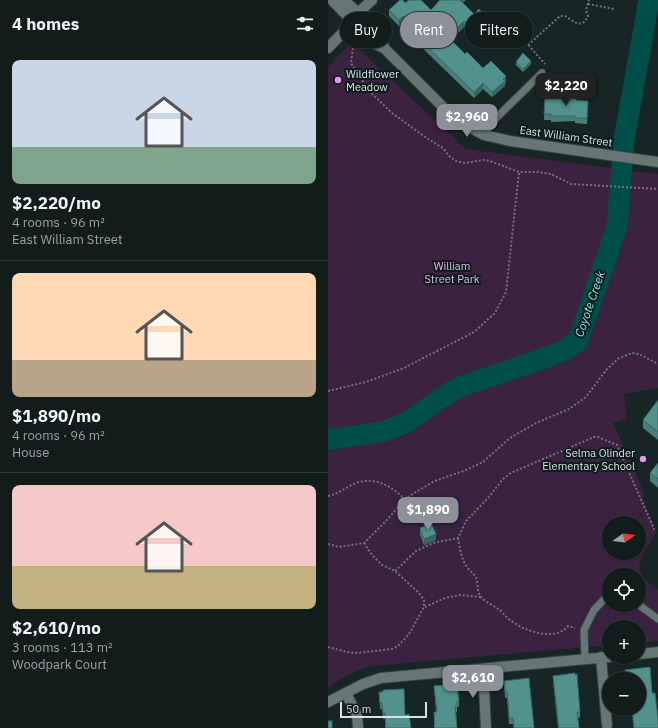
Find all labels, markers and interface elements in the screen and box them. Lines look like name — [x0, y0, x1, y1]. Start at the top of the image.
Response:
chip: Buy — [340, 12, 392, 48]
chip: Rent — [400, 12, 457, 48]
chip: Filters — [465, 12, 533, 48]
text: 4 homes — [12, 13, 79, 35]
icon: filters — [294, 13, 316, 35]
place label: Wildflower Meadow — [346, 67, 399, 94]
pin: $2,220 — [533, 73, 599, 107]
marker: Wildflower Meadow — [333, 75, 343, 85]
text: $2,220 — [544, 77, 588, 94]
icon: home — [128, 86, 200, 158]
pin: $2,960 — [434, 104, 500, 138]
text: $2,960 — [445, 108, 489, 125]
street label: East William Street — [519, 123, 613, 149]
text: $2,220/mo — [12, 192, 101, 214]
text: 4 rooms · 96 m² — [12, 214, 105, 231]
text: East William Street — [12, 231, 123, 248]
park label: William Street Park — [424, 259, 480, 286]
water label: Coyote Creek — [571, 268, 608, 339]
icon: home — [128, 299, 200, 371]
text: $1,890/mo — [12, 405, 101, 427]
text: 4 rooms · 96 m² — [12, 427, 105, 444]
text: House — [12, 444, 49, 461]
place label: Selma Olinder Elementary School — [542, 446, 635, 473]
marker: Selma Olinder Elementary School — [638, 454, 648, 464]
pin: $1,890 — [395, 497, 461, 531]
text: $1,890 — [406, 501, 450, 518]
icon: home — [128, 511, 200, 583]
north arrow — [602, 516, 646, 560]
map controls — [602, 516, 646, 716]
button: locate — [602, 568, 646, 612]
text: $2,610/mo — [12, 617, 101, 639]
button: + — [602, 620, 646, 664]
text: 3 rooms · 113 m² — [12, 639, 113, 656]
text: Woodpark Court — [12, 656, 107, 673]
pin: $2,610 — [440, 665, 506, 699]
text: $2,610 — [451, 669, 495, 686]
button: − — [602, 672, 646, 716]
scale bar — [340, 700, 427, 719]
text: 50 m — [346, 702, 371, 716]

